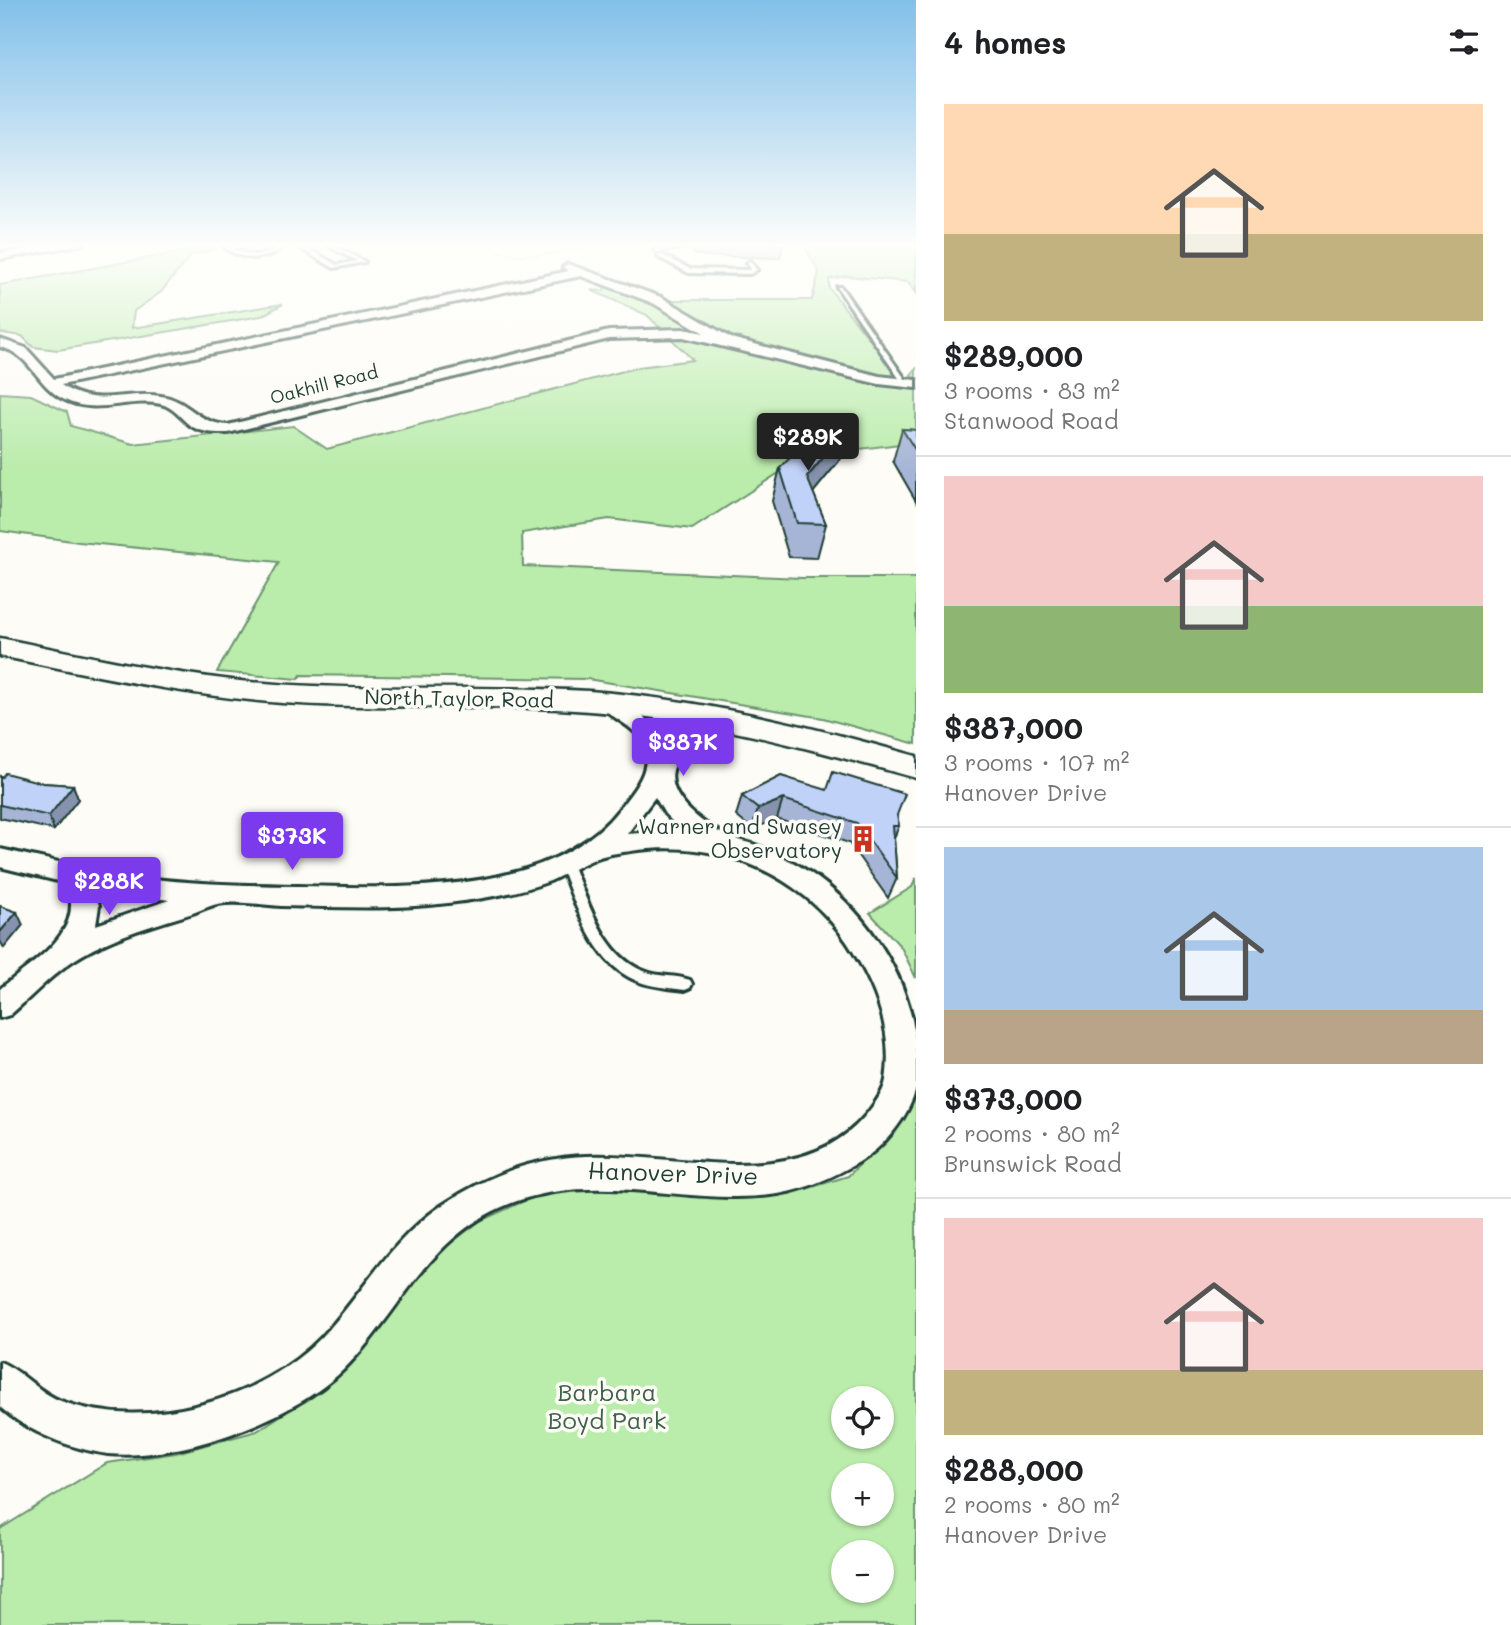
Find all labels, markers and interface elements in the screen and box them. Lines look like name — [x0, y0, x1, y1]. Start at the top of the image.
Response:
text: 4 homes — [944, 22, 1066, 62]
icon: filters — [1445, 23, 1483, 61]
icon: home — [1151, 150, 1277, 276]
text: $289,000 — [944, 335, 1083, 375]
street label: Oakhill Road — [267, 359, 380, 409]
text: 3 rooms · 83 m² — [944, 375, 1120, 405]
text: Stanwood Road — [944, 405, 1119, 435]
pin: $289K — [759, 414, 857, 473]
text: $289K — [773, 421, 843, 451]
icon: home — [1151, 522, 1277, 648]
street label: North Taylor Road — [364, 682, 554, 713]
text: $387,000 — [944, 707, 1083, 747]
pin: $387K — [634, 718, 732, 778]
text: $387K — [648, 726, 718, 756]
text: 3 rooms · 107 m² — [944, 747, 1130, 777]
text: Hanover Drive — [944, 777, 1107, 807]
pin: $373K — [243, 812, 341, 872]
place label: Warner and Swasey Observatory — [638, 812, 842, 863]
text: $373K — [257, 820, 327, 850]
building icon: Warner and Swasey Observatory — [848, 824, 878, 854]
pin: $288K — [60, 858, 158, 917]
text: $288K — [74, 865, 144, 895]
icon: home — [1151, 893, 1277, 1019]
text: $373,000 — [944, 1078, 1082, 1118]
text: 2 rooms · 80 m² — [944, 1118, 1120, 1148]
text: Brunswick Road — [944, 1148, 1122, 1178]
street label: Hanover Drive — [587, 1154, 759, 1191]
icon: home — [1151, 1264, 1277, 1390]
park label: Barbara Boyd Park — [548, 1376, 666, 1435]
map controls — [831, 1386, 894, 1603]
button: locate — [831, 1386, 894, 1449]
text: $288,000 — [944, 1449, 1084, 1489]
button: + — [831, 1463, 894, 1526]
text: 2 rooms · 80 m² — [944, 1489, 1120, 1519]
text: Hanover Drive — [944, 1519, 1107, 1549]
button: − — [831, 1540, 894, 1603]

